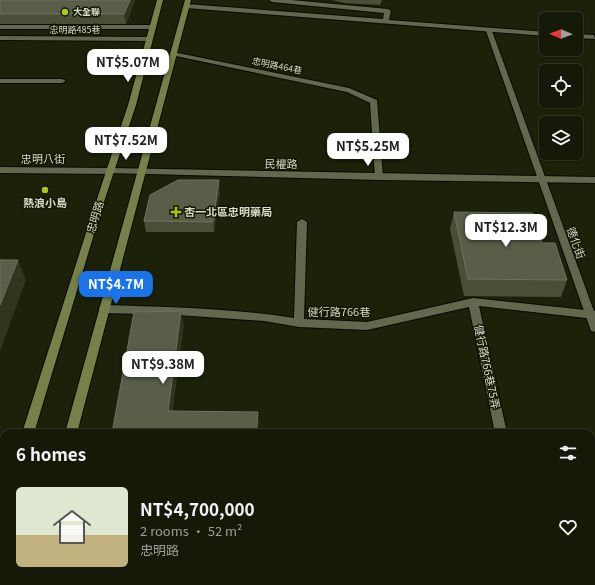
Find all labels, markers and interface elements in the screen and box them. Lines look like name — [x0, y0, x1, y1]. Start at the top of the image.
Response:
place label: 大全聯 — [73, 5, 100, 18]
marker: 大全聯 — [60, 7, 70, 17]
north arrow — [539, 12, 583, 56]
map controls — [539, 12, 583, 160]
street label: 忠明路485巷 — [50, 23, 101, 36]
pin: NT$5.07M — [87, 49, 169, 83]
text: NT$5.07M — [96, 52, 160, 71]
street label: 忠明路464巷 — [251, 54, 303, 77]
button: locate — [539, 64, 583, 108]
button: layers — [539, 116, 583, 160]
pin: NT$7.52M — [85, 127, 167, 161]
text: NT$7.52M — [94, 130, 158, 149]
pin: NT$5.25M — [327, 133, 409, 167]
text: NT$5.25M — [336, 136, 400, 155]
street label: 忠明八街 — [21, 150, 65, 166]
street label: 民權路 — [264, 155, 298, 171]
marker: 熱浪小島 — [40, 185, 50, 195]
place label: 熱浪小島 — [23, 194, 67, 210]
street label: 忠明路 — [82, 199, 107, 235]
place label: 杏一北區忠明藥局 — [184, 203, 272, 219]
marker: 杏一北區忠明藥局 — [171, 207, 181, 217]
pin: NT$12.3M — [465, 214, 547, 248]
text: NT$12.3M — [474, 217, 538, 236]
street label: 德化街 — [564, 224, 590, 261]
pin: NT$4.7M — [79, 271, 153, 305]
text: NT$4.7M — [88, 274, 144, 293]
street label: 健行路766巷 — [308, 303, 370, 319]
street label: 健行路766巷75弄 — [471, 323, 505, 410]
pin: NT$9.38M — [122, 351, 204, 385]
text: NT$9.38M — [131, 354, 195, 373]
text: 6 homes — [16, 441, 86, 466]
icon: filters — [557, 442, 579, 464]
text: NT$4,700,000 — [140, 496, 255, 521]
icon: home — [48, 503, 96, 551]
icon: heart — [557, 516, 579, 538]
text: 2 rooms · 52 m² — [140, 521, 242, 540]
text: 忠明路 — [140, 540, 179, 559]

